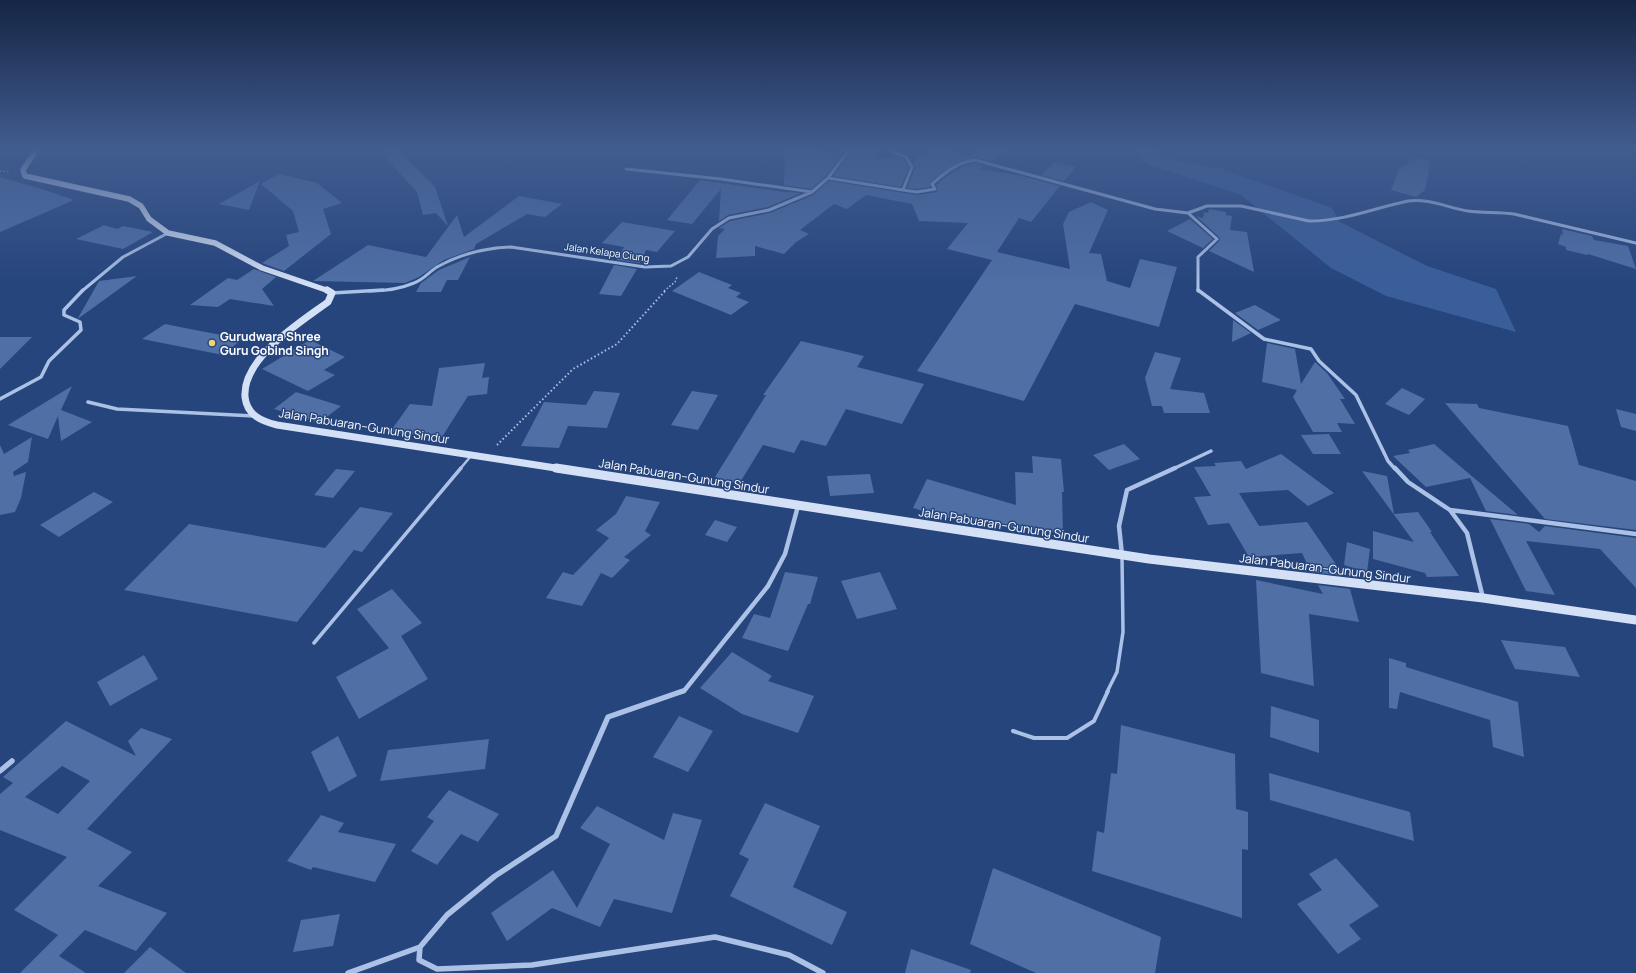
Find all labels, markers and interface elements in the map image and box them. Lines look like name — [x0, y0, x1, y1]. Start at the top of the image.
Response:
street label: Jalan Kelapa Ciung — [563, 239, 651, 265]
place label: Gurudwara Shree Guru Gobind Singh — [220, 328, 329, 359]
marker: Gurudwara Shree Guru Gobind Singh — [207, 338, 217, 348]
street label: Jalan Pabuaran–Gunung Sindur — [278, 404, 451, 448]
street label: Jalan Pabuaran–Gunung Sindur — [598, 454, 771, 498]
street label: Jalan Pabuaran–Gunung Sindur — [918, 503, 1091, 547]
street label: Jalan Pabuaran–Gunung Sindur — [1238, 549, 1412, 587]

